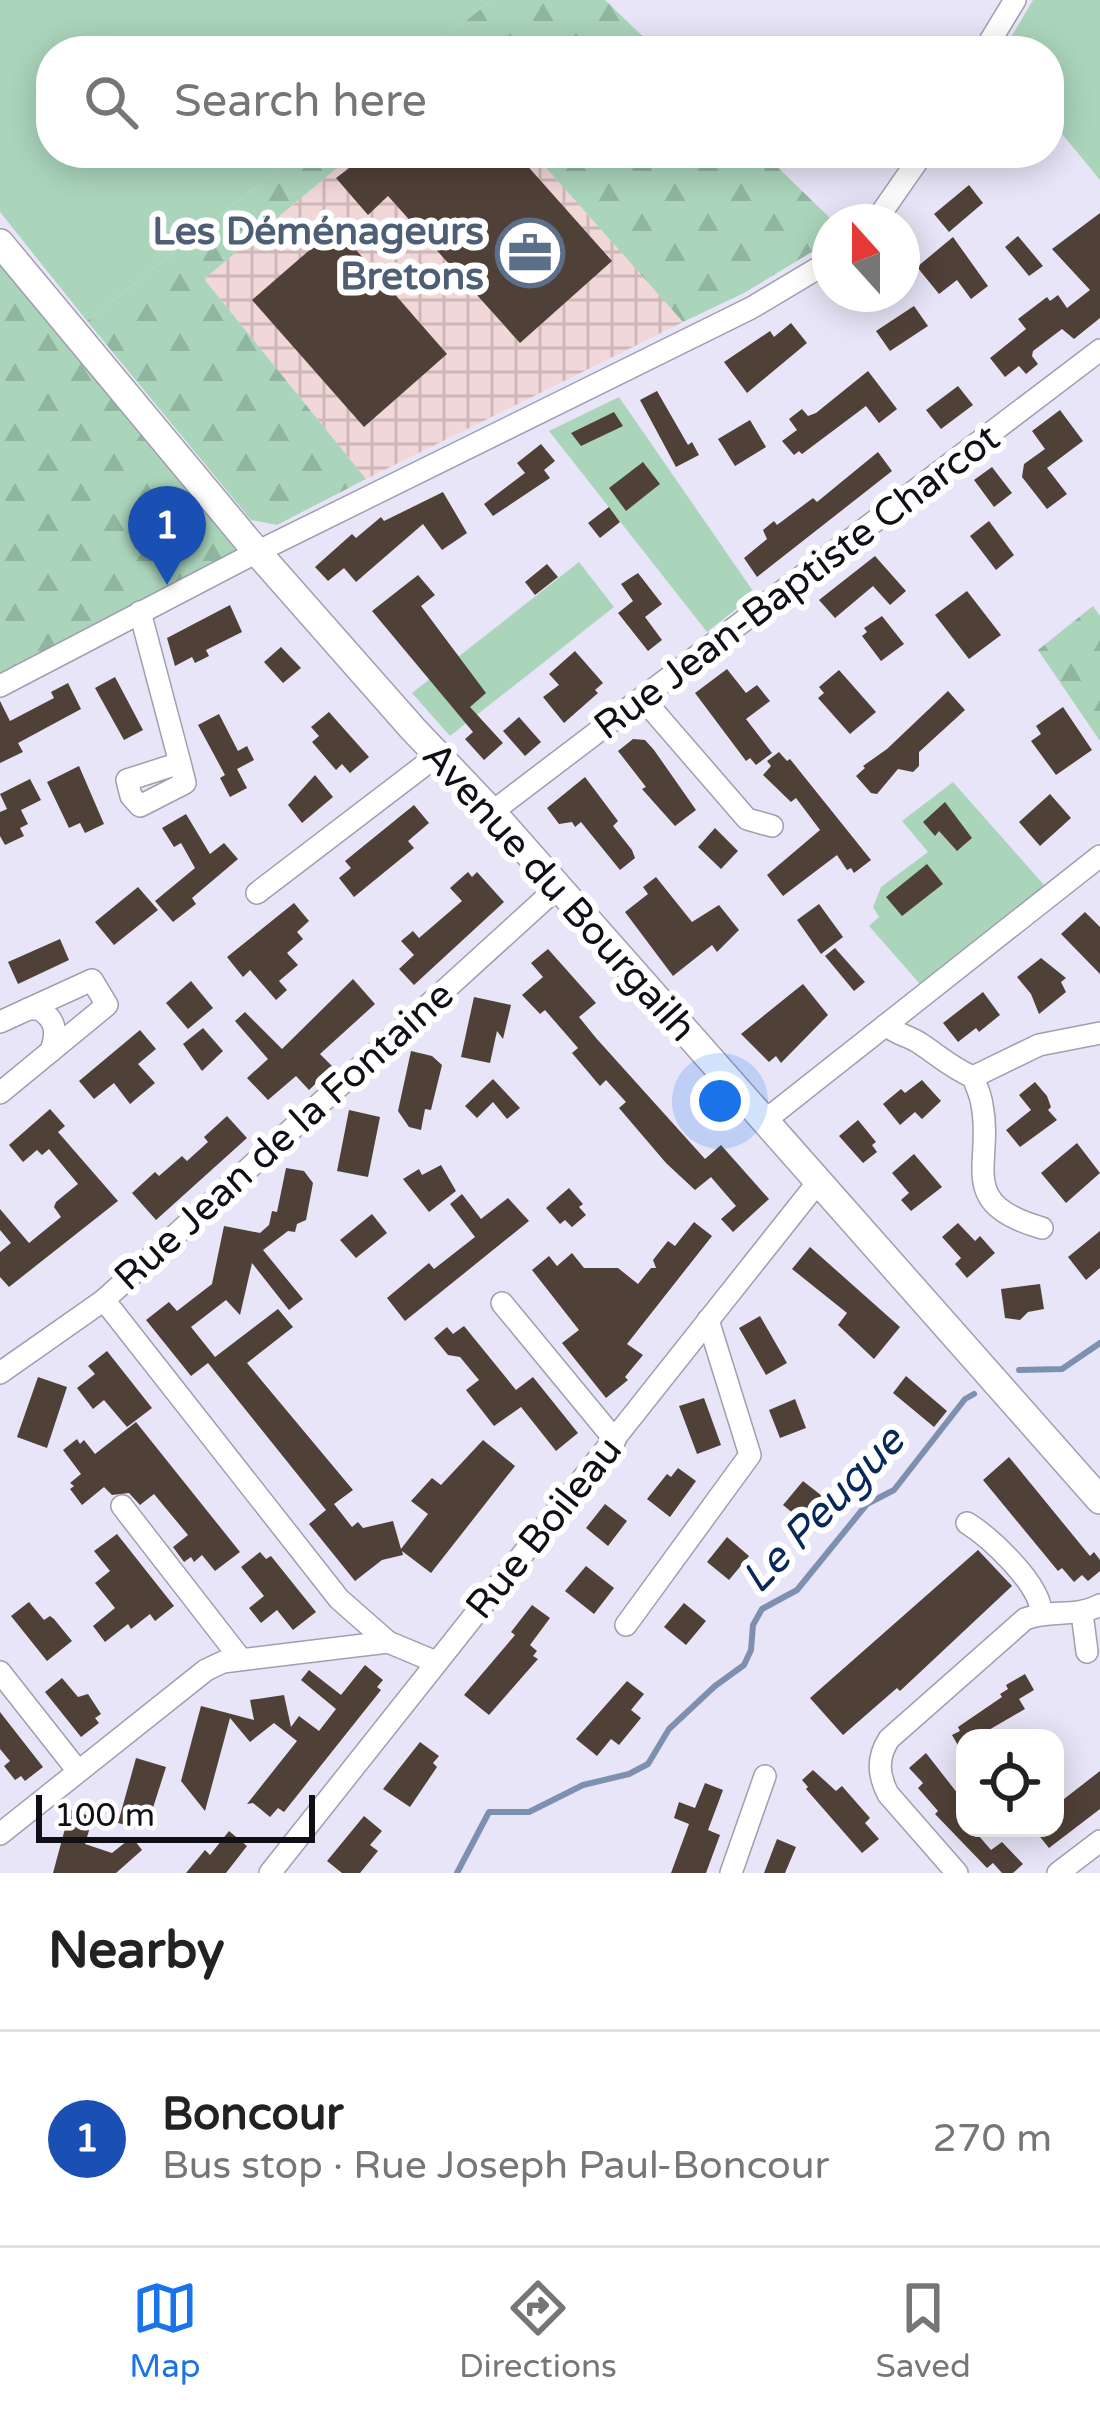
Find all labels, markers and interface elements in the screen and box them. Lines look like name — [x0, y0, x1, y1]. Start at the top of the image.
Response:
search box — [36, 36, 1064, 168]
icon: search — [78, 69, 144, 135]
text: Search here — [174, 75, 427, 129]
north arrow — [812, 204, 920, 312]
place label: Les Déménageurs Bretons — [152, 208, 484, 300]
office icon: Les Déménageurs Bretons — [495, 218, 565, 288]
street label: Rue Jean-Baptiste Charcot — [585, 414, 1009, 750]
pin: 1 — [128, 486, 206, 585]
street label: Avenue du Bourgailh — [412, 733, 706, 1051]
street label: Rue Jean de la Fontaine — [105, 971, 463, 1301]
your location — [690, 1071, 750, 1131]
water label: Le Peugue — [731, 1415, 916, 1604]
street label: Rue Boileau — [456, 1427, 632, 1629]
map controls — [956, 1729, 1064, 1837]
button: locate — [956, 1729, 1064, 1837]
scale bar — [36, 1789, 315, 1842]
text: 100 m — [54, 1796, 155, 1835]
text: Nearby — [48, 1920, 225, 1982]
text: Boncour — [162, 2088, 344, 2142]
text: 1 — [75, 2115, 99, 2162]
text: 270 m — [933, 2115, 1052, 2162]
text: Bus stop · Rue Joseph Paul-Boncour — [162, 2142, 830, 2189]
tab: Map — [129, 2275, 201, 2386]
tab: Directions — [459, 2275, 617, 2386]
tab: Saved — [875, 2275, 971, 2386]

